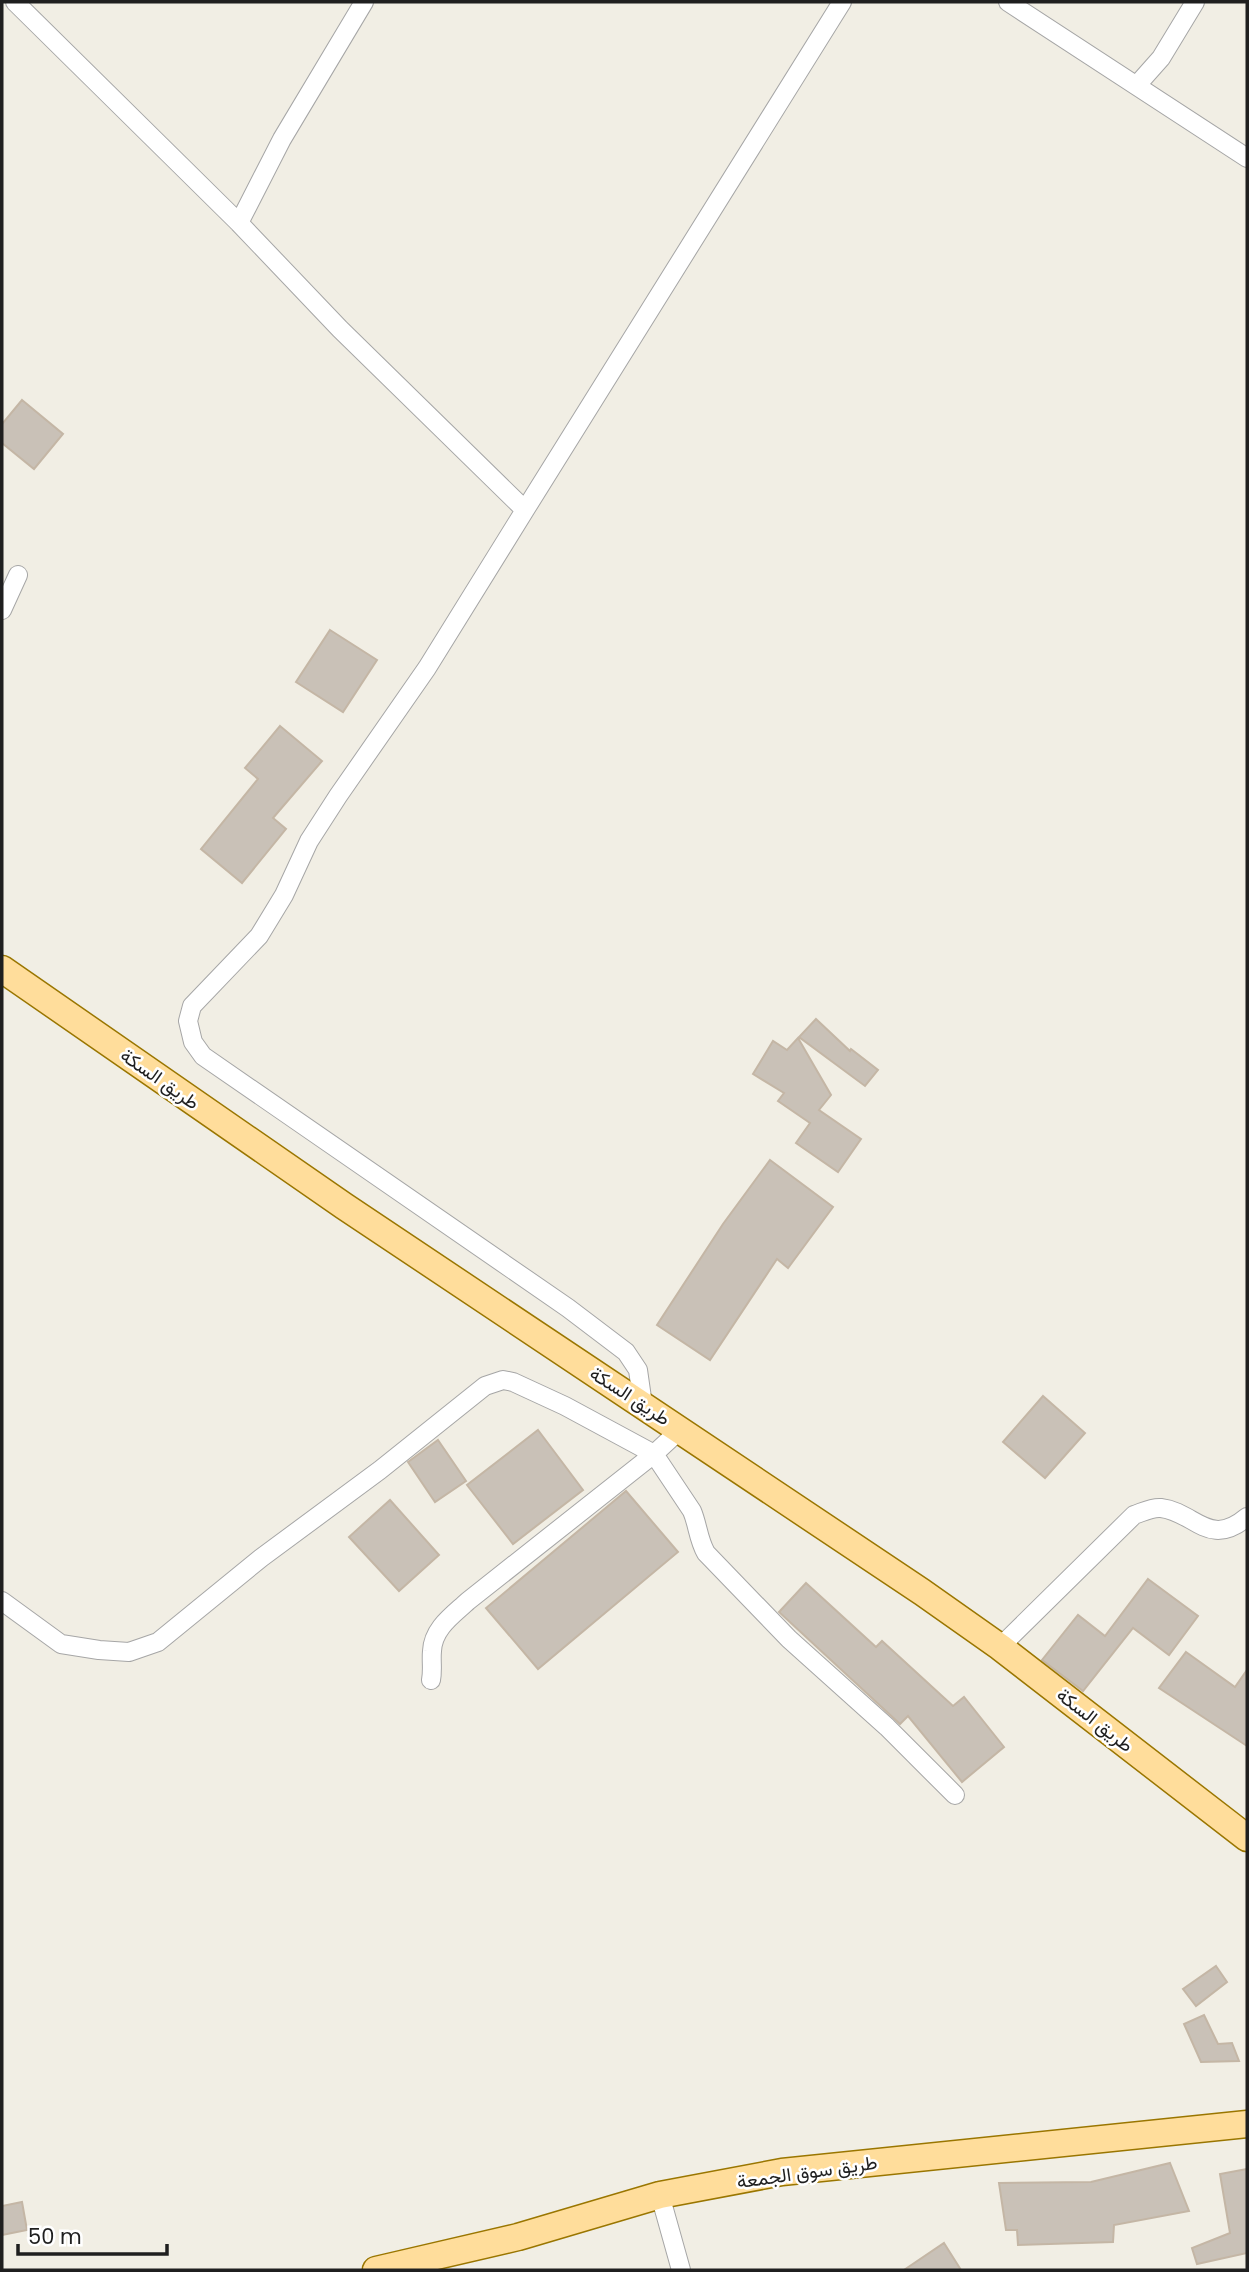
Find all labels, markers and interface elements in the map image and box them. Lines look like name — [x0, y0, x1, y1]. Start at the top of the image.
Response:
street label: طريق السكة — [115, 1042, 205, 1116]
street label: طريق السكة — [585, 1360, 675, 1432]
street label: طريق السكة — [1051, 1681, 1139, 1759]
street label: طريق سوق الجمعة — [735, 2149, 879, 2195]
scale bar — [18, 2212, 166, 2256]
text: 50 m — [28, 2222, 82, 2251]

